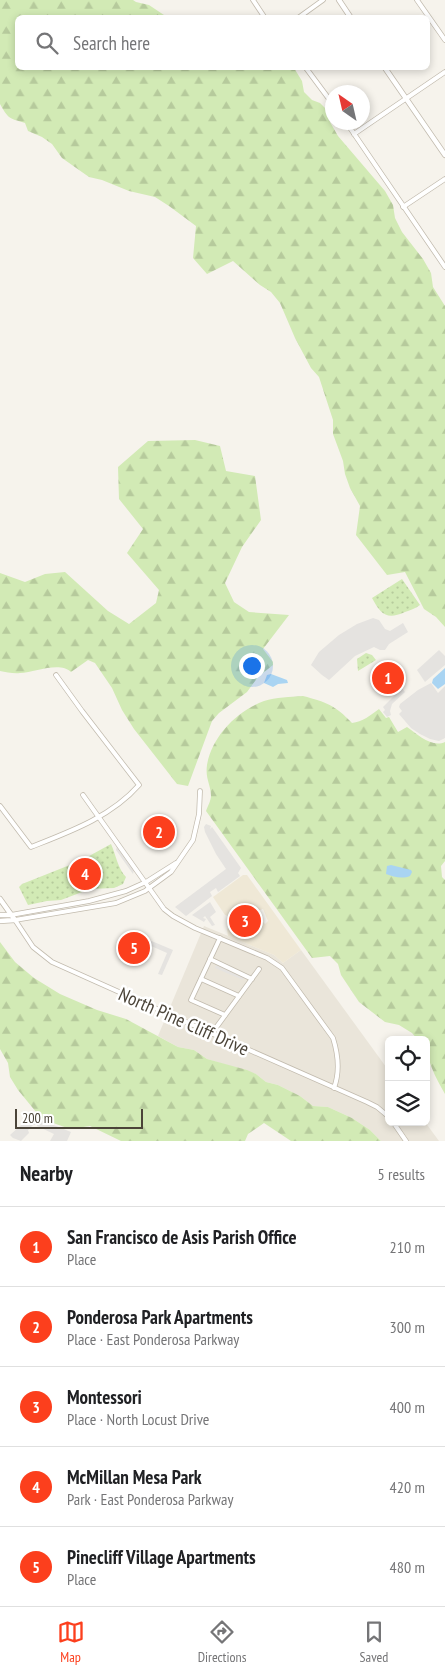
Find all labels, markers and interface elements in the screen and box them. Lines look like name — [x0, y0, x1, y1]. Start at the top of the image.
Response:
search box — [15, 15, 430, 70]
icon: search — [33, 29, 61, 57]
text: Search here — [73, 31, 150, 55]
north arrow — [325, 85, 370, 130]
your location — [239, 653, 265, 679]
pin: 1 — [372, 659, 404, 697]
pin: 2 — [143, 813, 175, 851]
pin: 4 — [69, 855, 101, 893]
pin: 3 — [229, 902, 261, 940]
pin: 5 — [118, 929, 150, 967]
street label: North Pine Cliff Drive — [115, 982, 253, 1061]
map controls — [385, 1036, 430, 1126]
button: locate — [385, 1036, 430, 1081]
button: layers — [385, 1081, 430, 1126]
scale bar — [15, 1106, 142, 1129]
text: 200 m — [22, 1109, 53, 1127]
text: Nearby — [20, 1160, 73, 1187]
text: 5 results — [378, 1164, 425, 1184]
text: San Francisco de Asis Parish Office — [67, 1225, 297, 1249]
text: 1 — [32, 1237, 40, 1257]
text: 210 m — [390, 1237, 425, 1257]
text: Place — [67, 1249, 96, 1269]
text: Ponderosa Park Apartments — [67, 1305, 253, 1329]
text: 2 — [32, 1317, 40, 1337]
text: 300 m — [390, 1317, 425, 1337]
text: Place · East Ponderosa Parkway — [67, 1329, 239, 1349]
text: Montessori — [67, 1385, 142, 1409]
text: 3 — [32, 1397, 40, 1417]
text: 400 m — [390, 1397, 425, 1417]
text: Place · North Locust Drive — [67, 1409, 209, 1429]
text: McMillan Mesa Park — [67, 1465, 202, 1489]
text: 4 — [32, 1477, 40, 1497]
text: 420 m — [390, 1477, 425, 1497]
text: Park · East Ponderosa Parkway — [67, 1489, 233, 1509]
text: Pinecliff Village Apartments — [67, 1545, 256, 1569]
text: 5 — [32, 1557, 40, 1577]
text: 480 m — [390, 1557, 425, 1577]
text: Place — [67, 1569, 96, 1589]
tab: Map — [57, 1618, 85, 1666]
tab: Directions — [198, 1618, 246, 1666]
tab: Saved — [360, 1618, 388, 1666]

